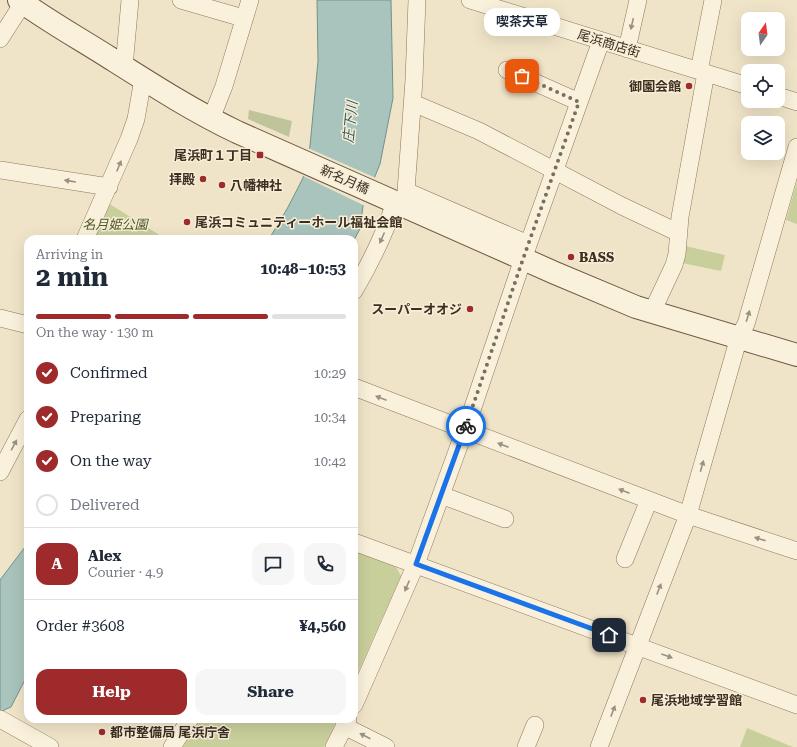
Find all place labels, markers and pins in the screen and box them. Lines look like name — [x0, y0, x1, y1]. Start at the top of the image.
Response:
callout: 喫茶天草 — [484, 8, 560, 36]
pin — [505, 59, 539, 93]
place label: 御園会館 — [629, 79, 681, 94]
marker: 御園会館 — [684, 81, 694, 91]
place label: 尾浜町１丁目 — [174, 148, 252, 163]
marker: 尾浜町１丁目 — [255, 150, 265, 160]
place label: 拝殿 — [169, 172, 195, 187]
marker: 拝殿 — [198, 174, 208, 184]
place label: 八幡神社 — [230, 178, 282, 193]
marker: 八幡神社 — [217, 180, 227, 190]
place label: 尾浜コミュニティーホール福祉会館 — [195, 215, 402, 230]
marker: 尾浜コミュニティーホール福祉会館 — [182, 217, 192, 227]
place label: BASS — [579, 250, 614, 265]
marker: BASS — [566, 252, 576, 262]
place label: スーパーオオジ — [371, 302, 462, 317]
marker: スーパーオオジ — [465, 304, 475, 314]
pin — [592, 618, 626, 652]
place label: 尾浜地域学習館 — [651, 693, 742, 708]
marker: 尾浜地域学習館 — [638, 695, 648, 705]
place label: 都市整備局 尾浜庁舎 — [110, 725, 230, 740]
marker: 都市整備局 尾浜庁舎 — [97, 727, 107, 737]

